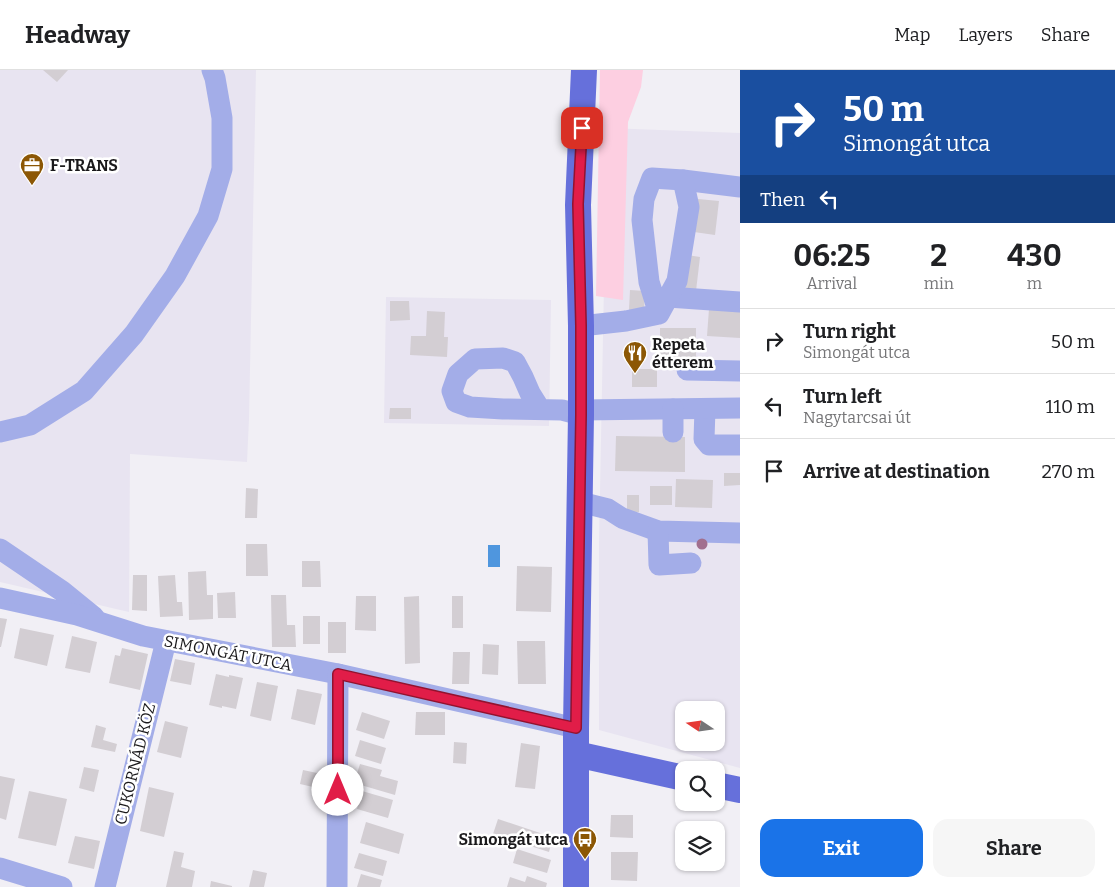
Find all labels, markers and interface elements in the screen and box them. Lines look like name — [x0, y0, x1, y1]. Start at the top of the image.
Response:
text: Headway — [25, 21, 130, 49]
text: Map — [894, 24, 930, 46]
text: Layers — [958, 24, 1013, 46]
text: Share — [1041, 24, 1090, 46]
text: 50 m — [843, 88, 924, 130]
icon: right — [760, 90, 825, 155]
pin — [561, 107, 603, 149]
icon: arrive — [568, 114, 596, 142]
text: Simongát utca — [843, 130, 990, 157]
office icon: F-TRANS — [19, 152, 45, 186]
place label: F-TRANS — [50, 156, 118, 175]
icon: left — [815, 185, 843, 213]
text: Then — [760, 188, 805, 211]
text: 06:25 — [793, 238, 870, 274]
text: 2 — [930, 238, 947, 274]
text: 430 — [1007, 238, 1062, 274]
text: Arrival — [806, 274, 857, 293]
text: min — [924, 274, 954, 293]
text: m — [1027, 274, 1042, 293]
text: Turn right — [803, 320, 896, 343]
icon: right — [760, 327, 788, 355]
text: 50 m — [1051, 330, 1095, 353]
place label: Repeta étterem — [652, 335, 714, 372]
restaurant icon: Repeta étterem — [622, 340, 648, 374]
text: Simongát utca — [803, 343, 910, 362]
text: Turn left — [803, 385, 882, 408]
icon: left — [760, 392, 788, 420]
text: 110 m — [1045, 395, 1095, 418]
text: Nagytarcsai út — [803, 408, 911, 427]
icon: arrive — [760, 457, 788, 485]
text: Arrive at destination — [803, 460, 990, 483]
text: 270 m — [1042, 460, 1095, 483]
street label: SIMONGÁT UTCA — [162, 630, 294, 675]
street label: CUKORNÁD KÖZ — [110, 701, 159, 827]
north arrow — [675, 701, 725, 751]
map controls — [675, 701, 725, 871]
button: search — [675, 761, 725, 811]
position arrow — [311, 763, 363, 815]
button: Exit — [760, 819, 923, 877]
button: Share — [933, 819, 1095, 877]
button: layers — [675, 821, 725, 871]
bus stop icon: Simongát utca — [572, 826, 598, 860]
place label: Simongát utca — [459, 830, 568, 849]

